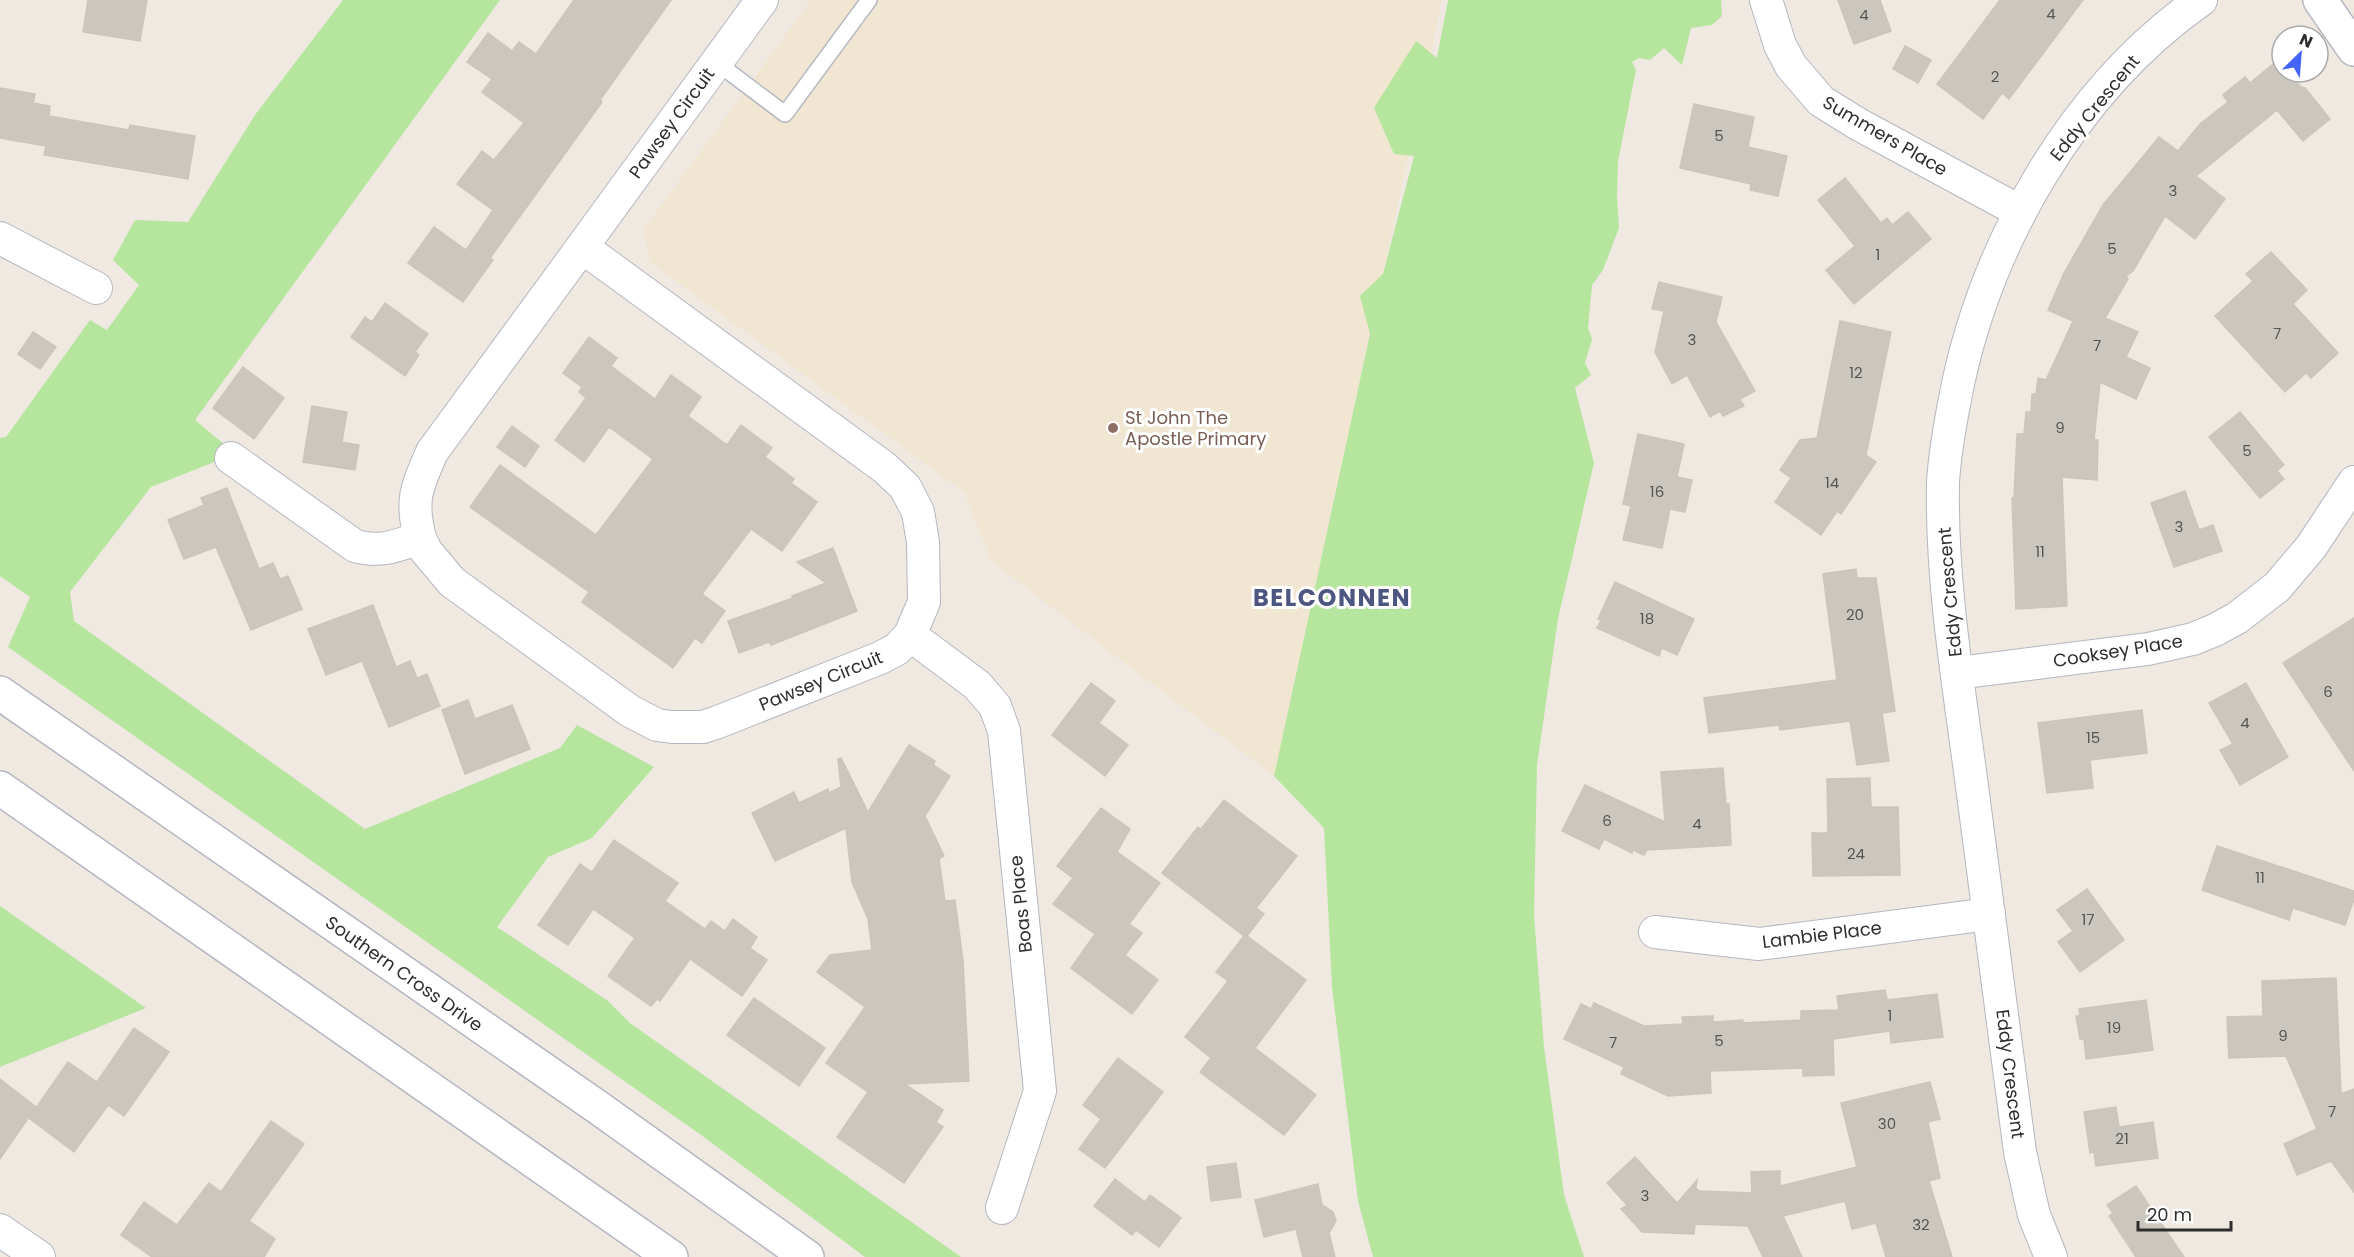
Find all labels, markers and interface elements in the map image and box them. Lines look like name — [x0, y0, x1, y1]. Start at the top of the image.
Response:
house number: 4 — [2046, 3, 2056, 24]
house number: 4 — [1859, 4, 1869, 25]
north arrow — [2270, 24, 2330, 84]
text: N — [2296, 28, 2316, 54]
street label: Eddy Crescent — [2044, 49, 2145, 166]
street label: Pawsey Circuit — [623, 62, 720, 183]
house number: 2 — [1991, 66, 1999, 87]
street label: Summers Place — [1818, 90, 1952, 181]
house number: 5 — [1714, 125, 1724, 146]
house number: 3 — [2169, 180, 2177, 201]
house number: 5 — [2107, 238, 2117, 259]
house number: 1 — [1876, 244, 1880, 265]
house number: 7 — [2273, 323, 2281, 344]
house number: 3 — [1688, 329, 1696, 350]
house number: 7 — [2093, 335, 2101, 356]
house number: 12 — [1849, 362, 1863, 383]
place label: St John The Apostle Primary — [1125, 405, 1266, 451]
house number: 9 — [2055, 417, 2065, 438]
marker: St John The Apostle Primary — [1106, 421, 1120, 435]
house number: 5 — [2242, 440, 2252, 461]
house number: 14 — [1825, 472, 1839, 493]
house number: 16 — [1650, 481, 1664, 502]
house number: 3 — [2175, 516, 2183, 537]
street label: Eddy Crescent — [1931, 526, 1968, 658]
house number: 11 — [2035, 541, 2045, 562]
district label: BELCONNEN — [1253, 581, 1411, 614]
house number: 20 — [1846, 604, 1864, 625]
house number: 18 — [1640, 608, 1654, 629]
street label: Cooksey Place — [2051, 628, 2184, 673]
street label: Pawsey Circuit — [755, 644, 886, 717]
house number: 6 — [2323, 681, 2333, 702]
house number: 4 — [2240, 712, 2250, 733]
house number: 15 — [2086, 727, 2100, 748]
house number: 6 — [1602, 810, 1612, 831]
house number: 4 — [1692, 813, 1702, 834]
house number: 24 — [1847, 843, 1865, 864]
street label: Boas Place — [1003, 854, 1038, 954]
house number: 11 — [2255, 867, 2265, 888]
house number: 17 — [2082, 909, 2095, 930]
street label: Southern Cross Drive — [321, 910, 488, 1037]
street label: Lambie Place — [1761, 915, 1883, 954]
house number: 1 — [1888, 1005, 1892, 1026]
street label: Eddy Crescent — [1990, 1008, 2031, 1140]
house number: 19 — [2107, 1017, 2121, 1038]
house number: 9 — [2278, 1025, 2288, 1046]
house number: 5 — [1714, 1030, 1724, 1051]
house number: 7 — [1609, 1032, 1617, 1053]
house number: 7 — [2328, 1101, 2336, 1122]
house number: 30 — [1878, 1113, 1896, 1134]
house number: 21 — [2115, 1128, 2129, 1149]
house number: 3 — [1641, 1185, 1649, 1206]
scale bar — [2138, 1194, 2231, 1232]
text: 20 m — [2147, 1202, 2192, 1227]
house number: 32 — [1912, 1214, 1930, 1235]

